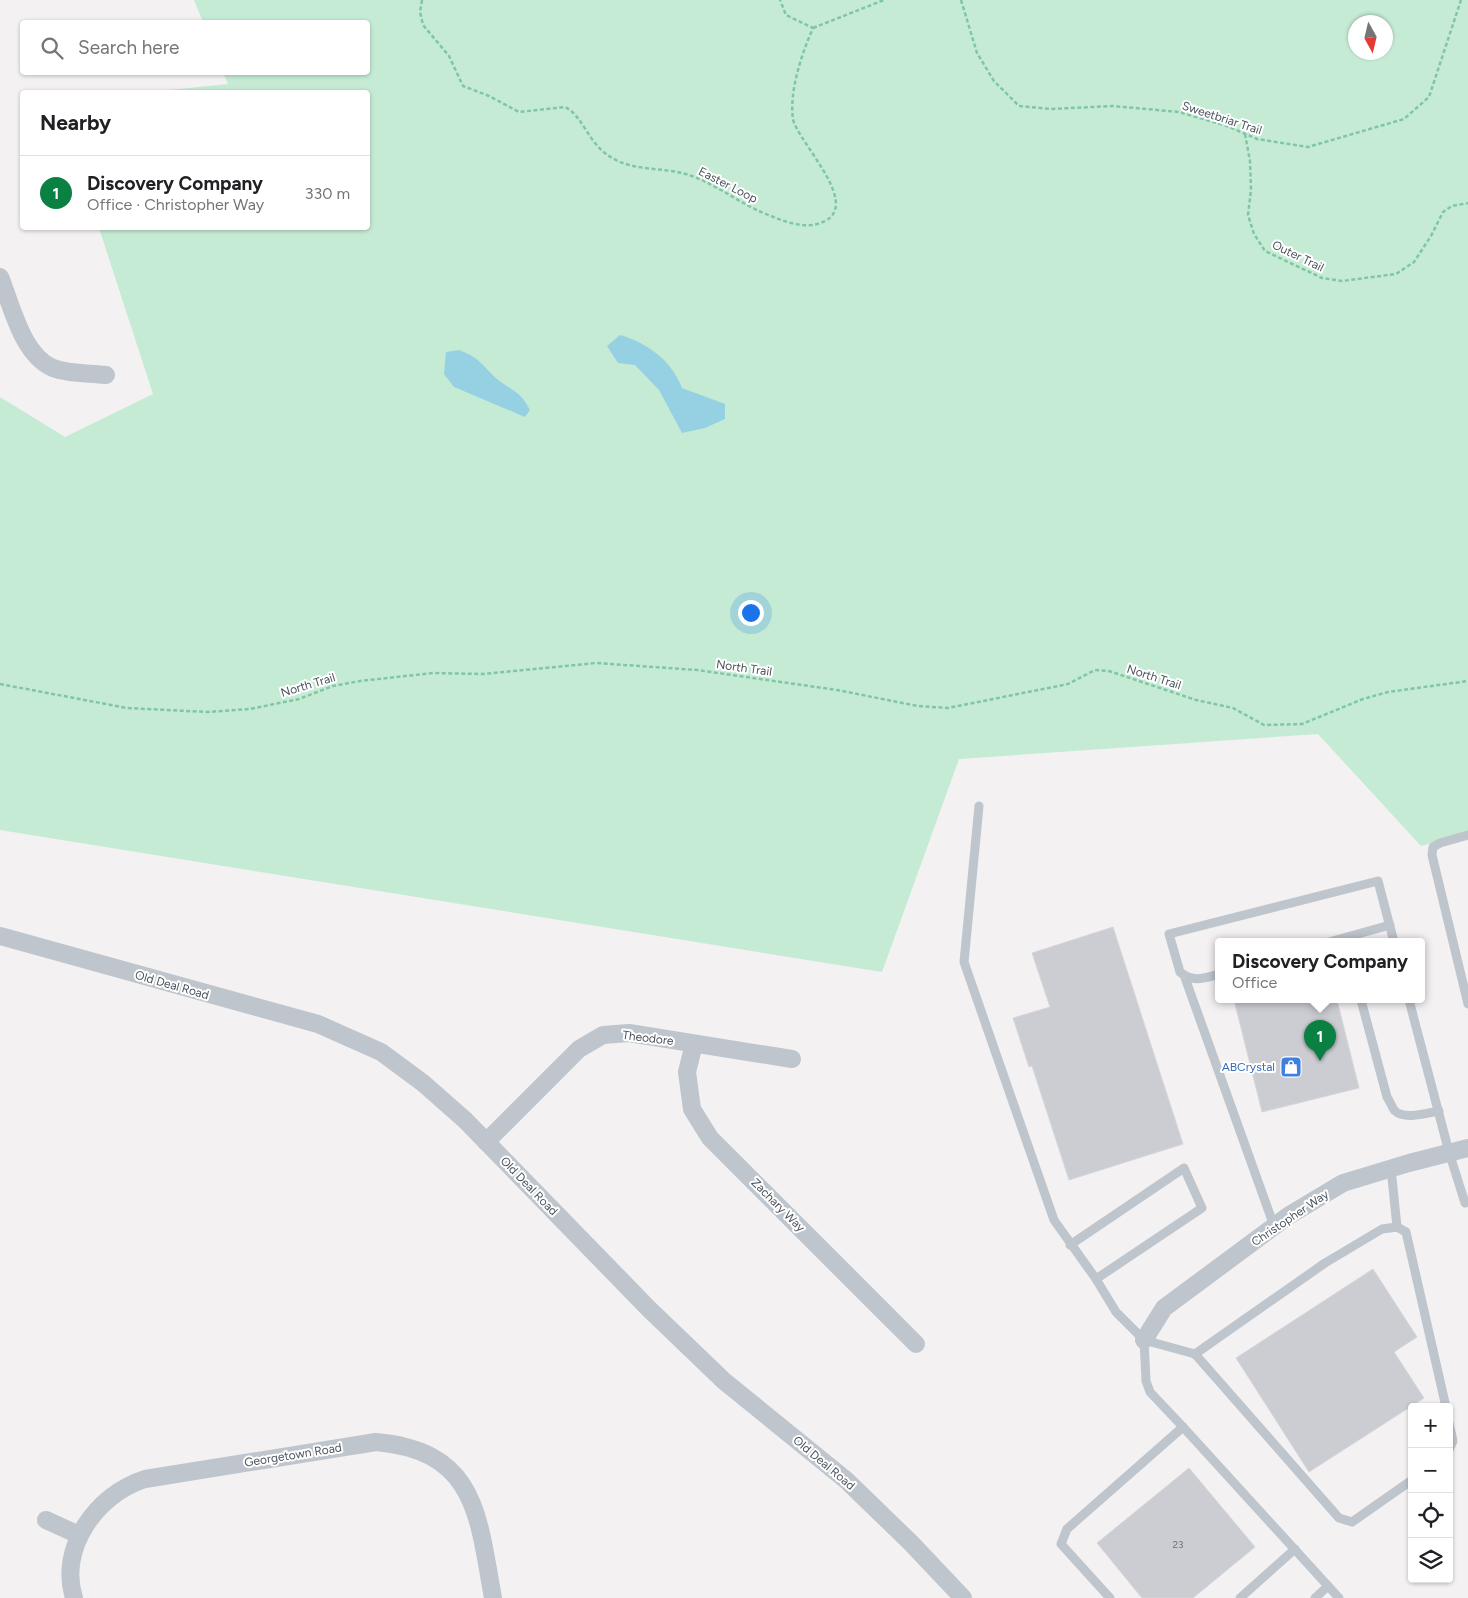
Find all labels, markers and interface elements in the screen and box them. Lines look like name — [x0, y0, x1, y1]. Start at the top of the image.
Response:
north arrow — [1348, 15, 1393, 60]
search box — [20, 20, 370, 75]
icon: search — [38, 34, 66, 62]
text: Search here — [78, 36, 180, 59]
street label: Sweetbriar Trail — [1180, 99, 1264, 137]
text: Nearby — [40, 110, 111, 135]
street label: Easter Loop — [696, 164, 760, 206]
text: Discovery Company — [87, 172, 263, 195]
text: 1 — [53, 184, 59, 203]
text: 330 m — [305, 184, 350, 203]
text: Office · Christopher Way — [87, 195, 264, 214]
street label: Outer Trail — [1270, 237, 1326, 275]
your location — [738, 600, 764, 626]
street label: North Trail — [715, 657, 773, 679]
street label: North Trail — [1125, 662, 1183, 692]
street label: North Trail — [279, 670, 337, 700]
popup — [1215, 938, 1425, 1003]
text: Discovery Company — [1232, 950, 1408, 973]
street label: Old Deal Road — [133, 968, 211, 1002]
text: Office — [1232, 973, 1277, 992]
pin: 1 — [1304, 1020, 1336, 1061]
street label: Theodore — [622, 1028, 675, 1048]
shop icon: ABCrystal — [1279, 1055, 1303, 1079]
place label: ABCrystal — [1222, 1060, 1275, 1074]
street label: Old Deal Road — [498, 1154, 560, 1218]
street label: Zachary Way — [748, 1175, 808, 1235]
street label: Christopher Way — [1249, 1187, 1332, 1249]
map controls — [1408, 1403, 1453, 1583]
button: + — [1408, 1403, 1453, 1448]
street label: Old Deal Road — [790, 1433, 858, 1493]
street label: Georgetown Road — [243, 1440, 343, 1470]
button: − — [1408, 1448, 1453, 1493]
button: locate — [1408, 1493, 1453, 1538]
house number: 23 — [1172, 1538, 1184, 1551]
button: layers — [1408, 1538, 1453, 1583]

